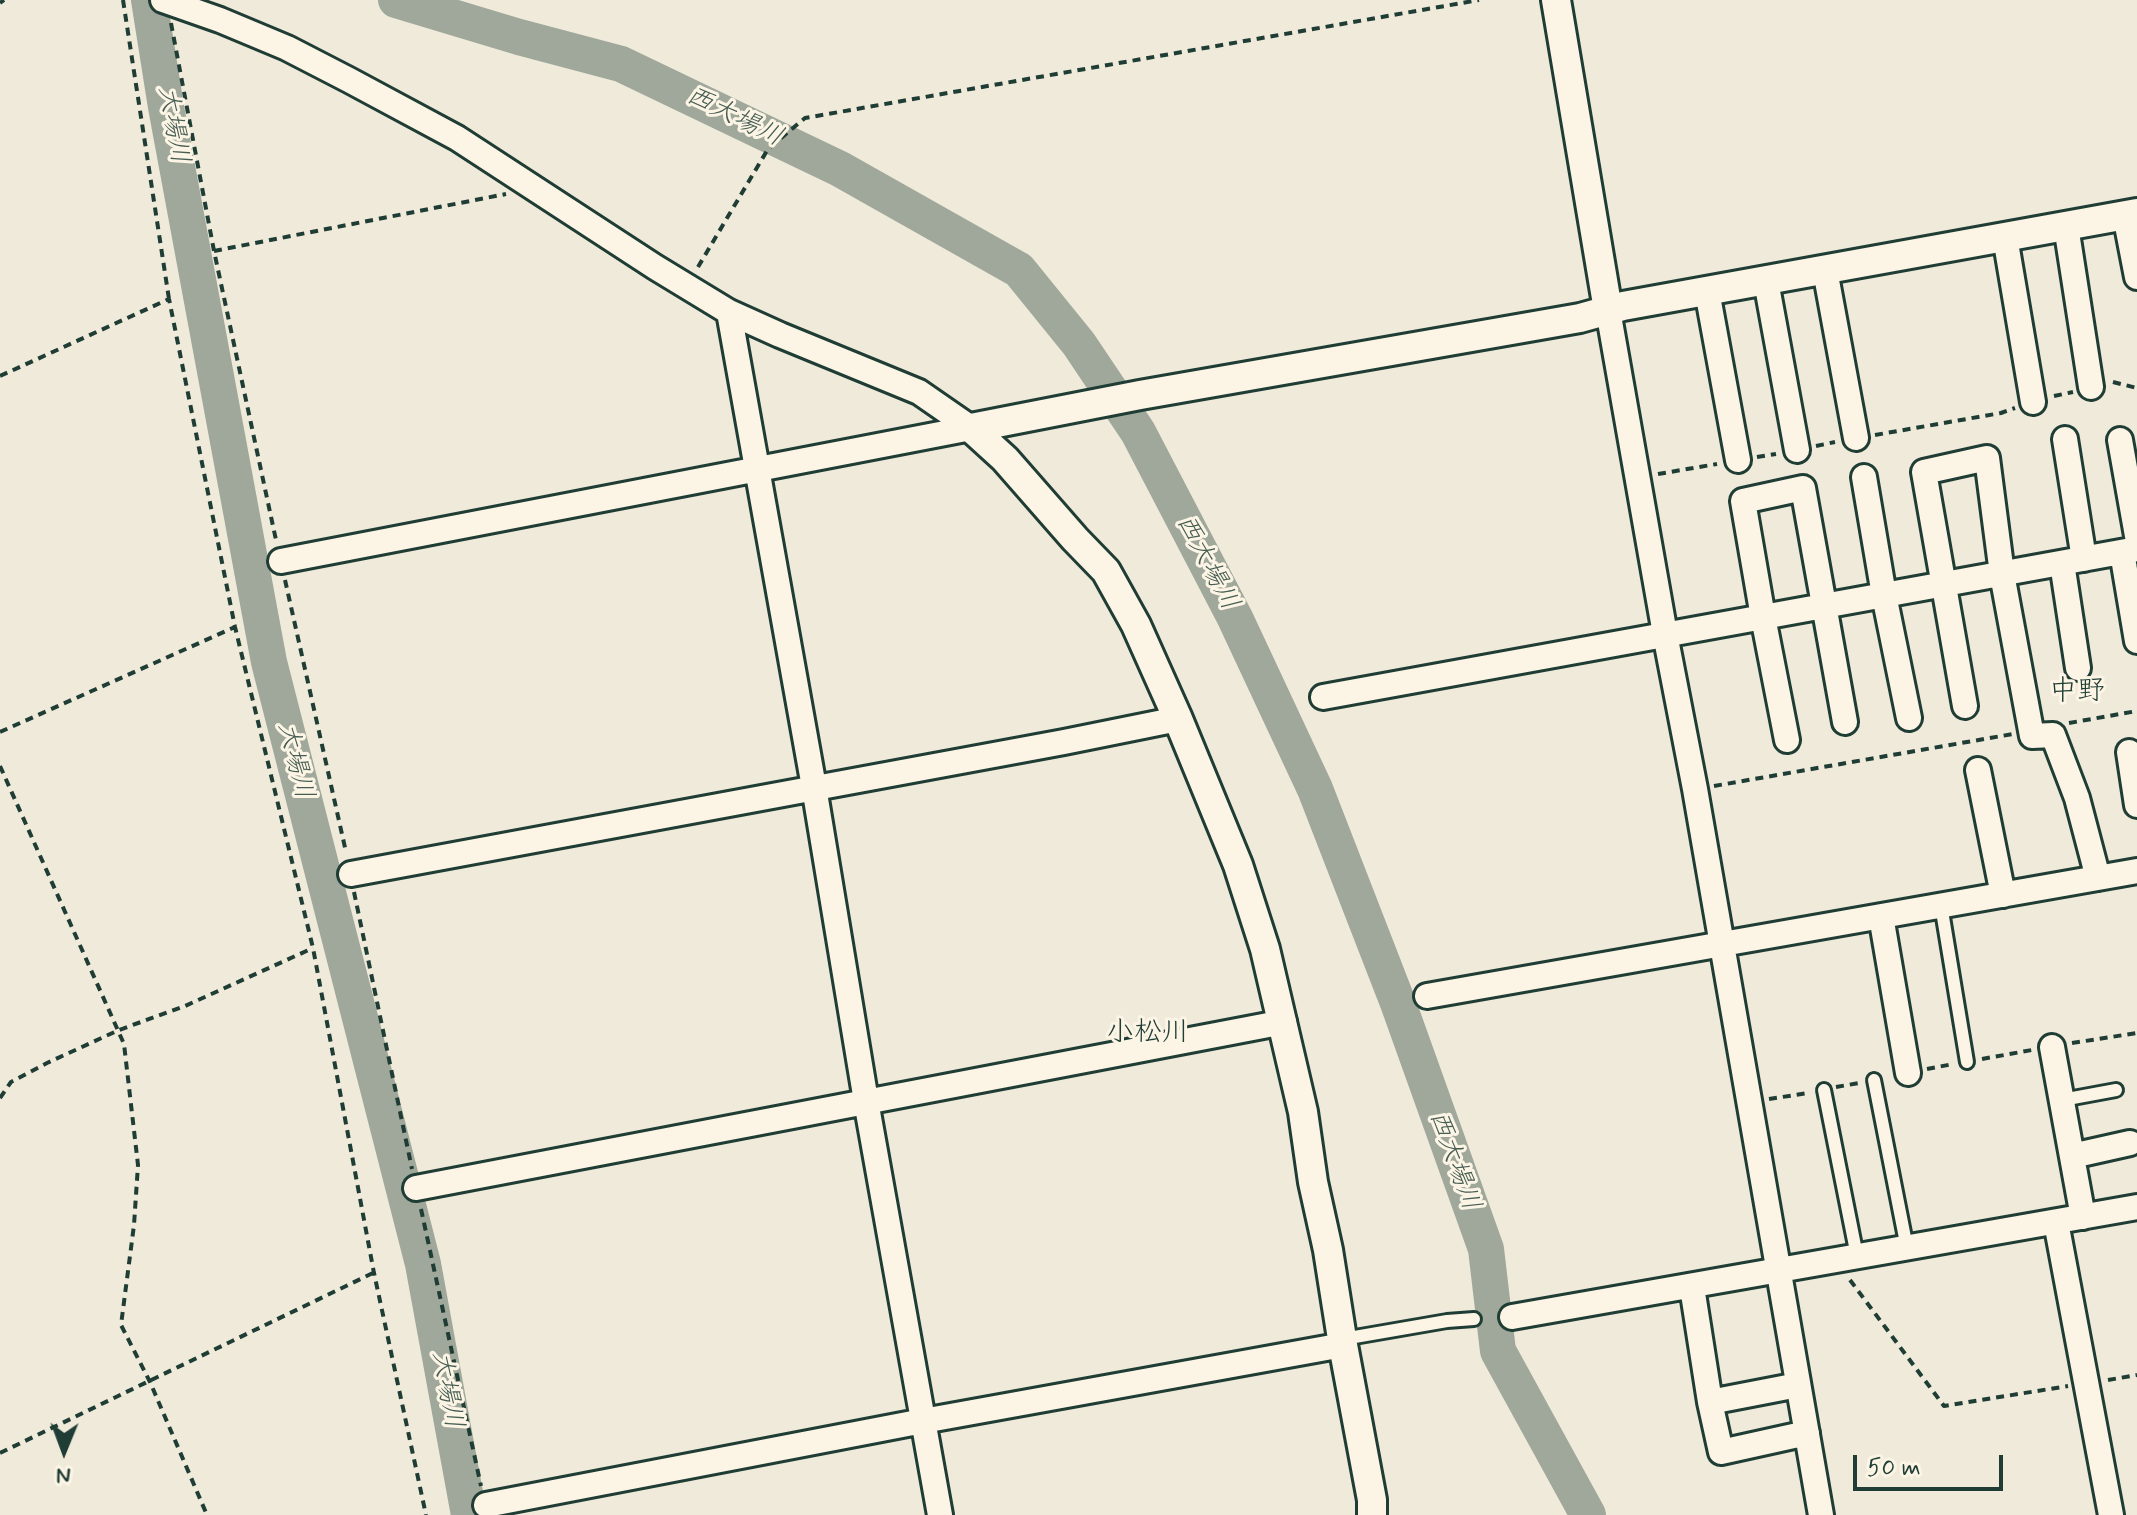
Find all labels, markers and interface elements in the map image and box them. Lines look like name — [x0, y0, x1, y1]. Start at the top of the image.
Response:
water label: 西大場川 — [680, 81, 788, 155]
water label: 大場川 — [150, 84, 194, 166]
water label: 西大場川 — [1168, 510, 1244, 616]
district label: 中野 — [2049, 676, 2105, 710]
water label: 大場川 — [269, 719, 319, 803]
district label: 小松川 — [1106, 1017, 1190, 1051]
water label: 西大場川 — [1421, 1107, 1485, 1215]
water label: 大場川 — [424, 1349, 468, 1431]
north arrow — [24, 1411, 104, 1491]
scale bar — [1857, 1439, 2007, 1489]
text: 50 m — [1867, 1453, 1921, 1484]
text: N — [56, 1461, 71, 1489]

